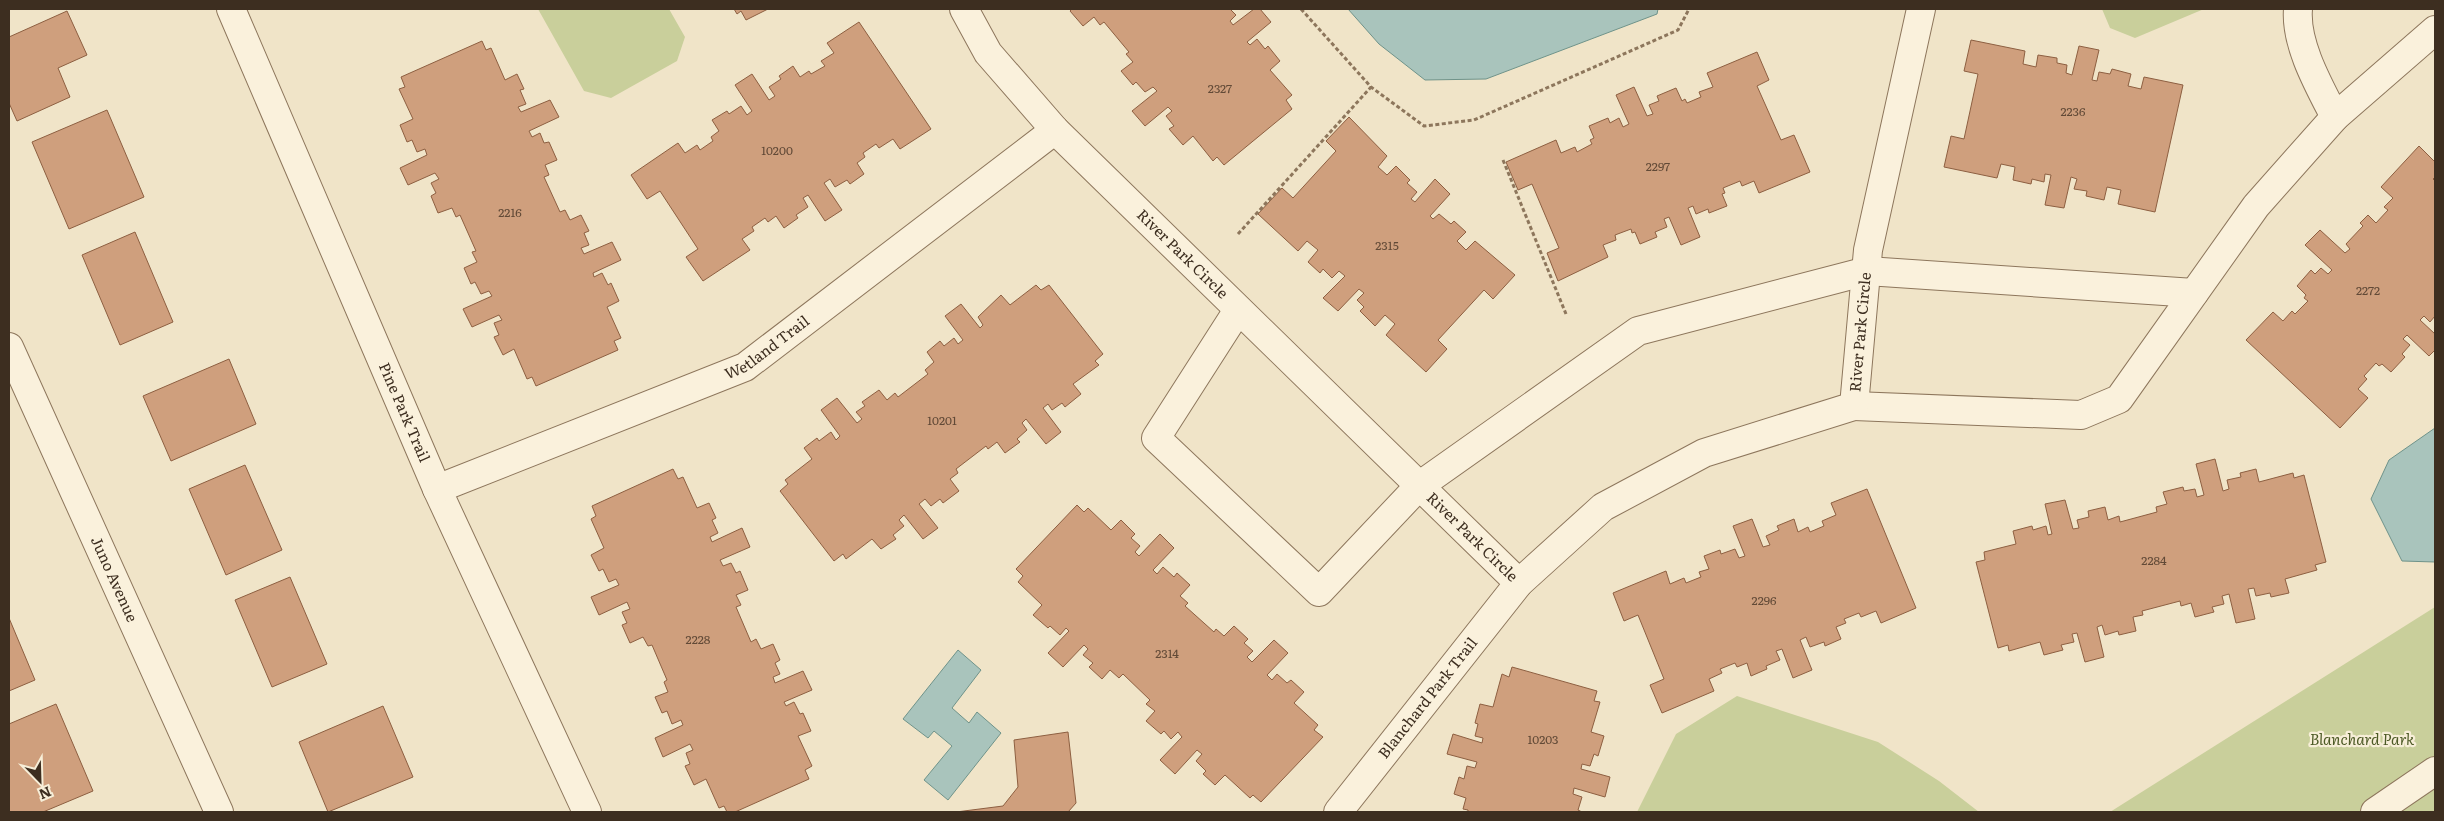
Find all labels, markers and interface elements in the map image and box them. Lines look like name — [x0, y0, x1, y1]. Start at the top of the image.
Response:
house number: 2327 — [1208, 79, 1232, 97]
house number: 2236 — [2060, 102, 2086, 120]
house number: 10200 — [761, 141, 793, 159]
house number: 2297 — [1646, 157, 1670, 175]
house number: 2216 — [498, 203, 522, 221]
street label: River Park Circle — [1132, 203, 1234, 303]
house number: 2315 — [1375, 236, 1399, 254]
street label: River Park Circle — [1842, 271, 1876, 393]
house number: 2272 — [2356, 281, 2380, 299]
street label: Wetland Trail — [721, 309, 813, 384]
street label: Pine Park Trail — [374, 358, 437, 465]
house number: 10201 — [927, 411, 957, 429]
street label: River Park Circle — [1422, 486, 1524, 586]
street label: Juno Avenue — [86, 532, 145, 626]
house number: 2284 — [2141, 551, 2167, 569]
house number: 2296 — [1752, 591, 1777, 609]
house number: 2228 — [686, 630, 711, 648]
street label: Blanchard Park Trail — [1372, 632, 1482, 763]
house number: 2314 — [1155, 644, 1179, 662]
park label: Blanchard Park — [2310, 727, 2415, 750]
house number: 10203 — [1527, 730, 1559, 748]
north arrow — [15, 756, 65, 806]
text: N — [36, 782, 55, 805]

